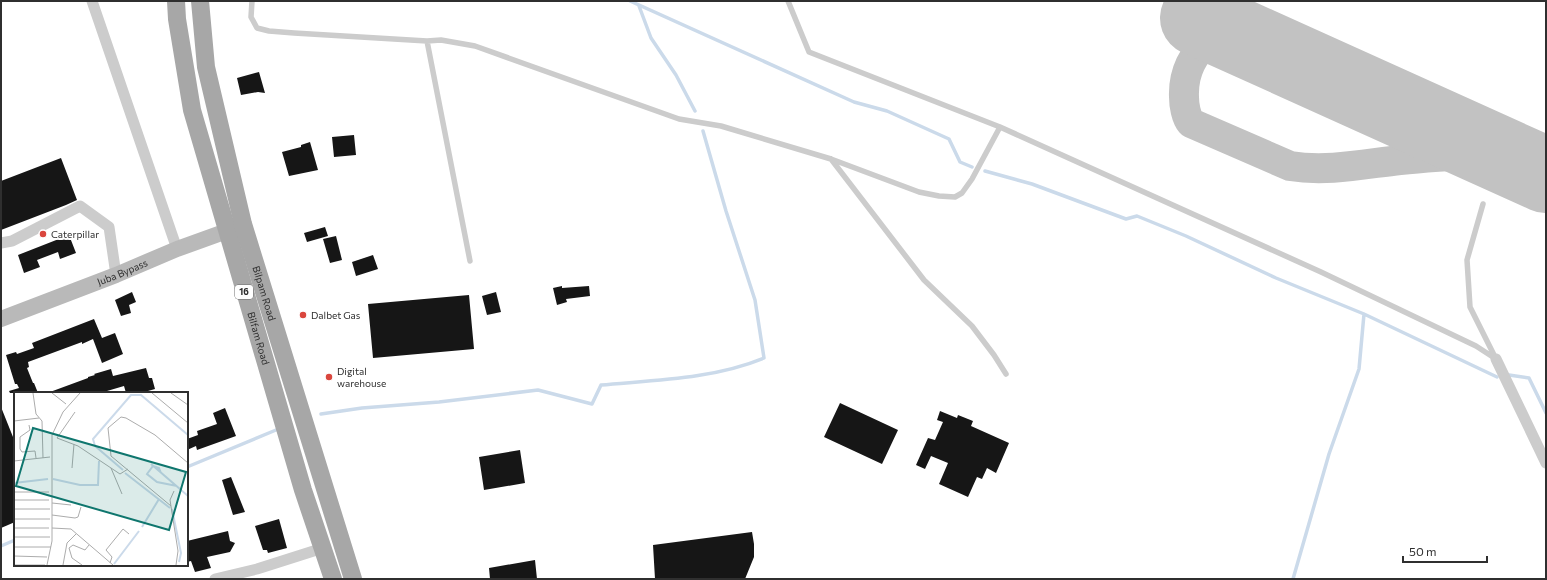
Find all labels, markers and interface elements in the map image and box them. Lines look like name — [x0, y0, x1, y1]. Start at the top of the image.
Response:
place label: Caterpillar — [51, 228, 99, 240]
marker: Caterpillar — [38, 229, 48, 239]
street label: Juba Bypass — [95, 256, 150, 288]
street label: Bilpam Road — [250, 264, 279, 322]
road number: 16 — [235, 285, 253, 299]
place label: Dalbet Gas — [311, 309, 361, 321]
street label: Bilfam Road — [245, 310, 272, 366]
marker: Dalbet Gas — [298, 310, 308, 320]
place label: Digital warehouse — [337, 365, 386, 389]
marker: Digital warehouse — [324, 372, 334, 382]
inset map — [14, 392, 188, 566]
scale bar — [1403, 538, 1487, 564]
text: 50 m — [1409, 544, 1437, 558]

